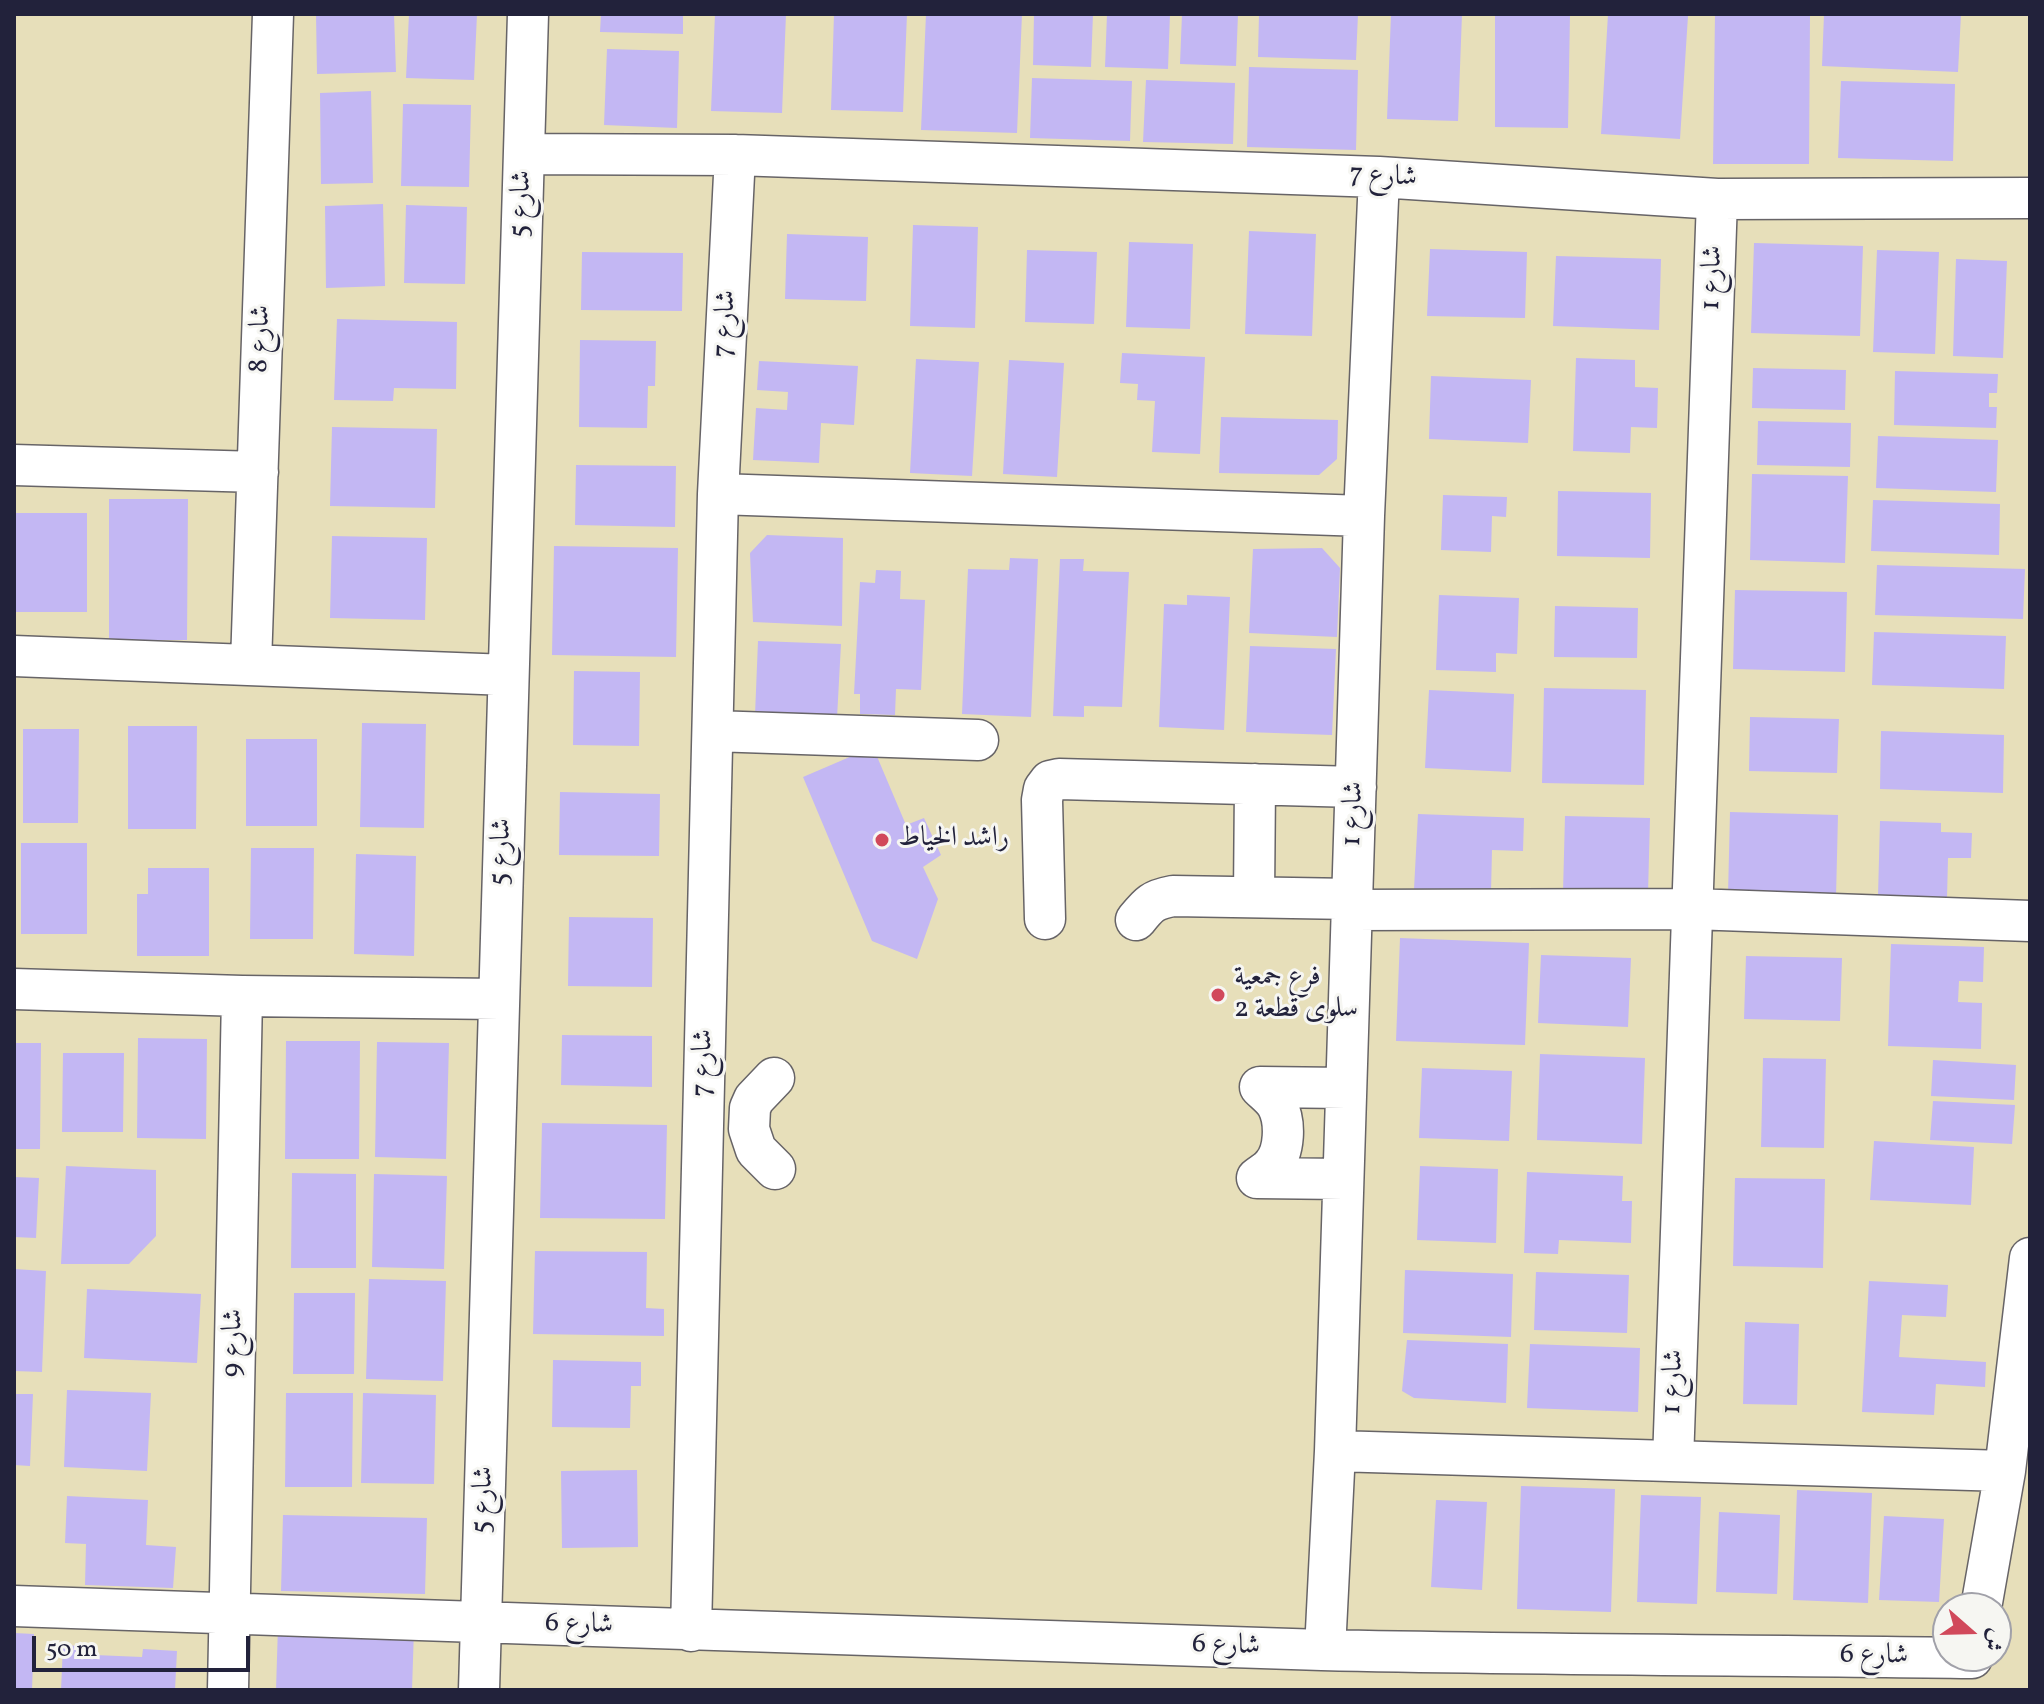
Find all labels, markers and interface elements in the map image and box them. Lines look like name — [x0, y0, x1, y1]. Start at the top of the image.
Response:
street label: شارع 7 — [1348, 159, 1418, 197]
street label: شارع 5 — [505, 170, 541, 238]
street label: شارع 1 — [1696, 245, 1732, 311]
street label: شارع 7 — [708, 289, 746, 359]
street label: شارع 8 — [244, 304, 280, 374]
street label: شارع 1 — [1337, 781, 1373, 847]
street label: شارع 5 — [485, 818, 521, 886]
place label: راشد الخياط — [898, 823, 1009, 857]
marker: راشد الخياط — [873, 831, 891, 849]
place label: فرع جمعية سلوى قطعة 2 — [1234, 962, 1358, 1028]
marker: فرع جمعية سلوى قطعة 2 — [1209, 986, 1227, 1004]
street label: شارع 7 — [688, 1029, 722, 1097]
street label: شارع 9 — [218, 1308, 252, 1378]
street label: شارع 1 — [1657, 1349, 1693, 1415]
street label: شارع 5 — [467, 1466, 503, 1534]
north arrow — [1932, 1592, 2012, 1672]
street label: شارع 6 — [544, 1608, 614, 1644]
scale bar — [36, 1620, 254, 1670]
text: ش — [1975, 1624, 2011, 1655]
street label: شارع 6 — [1191, 1629, 1261, 1665]
text: 50 m — [46, 1633, 98, 1667]
street label: شارع 6 — [1840, 1640, 1908, 1674]

